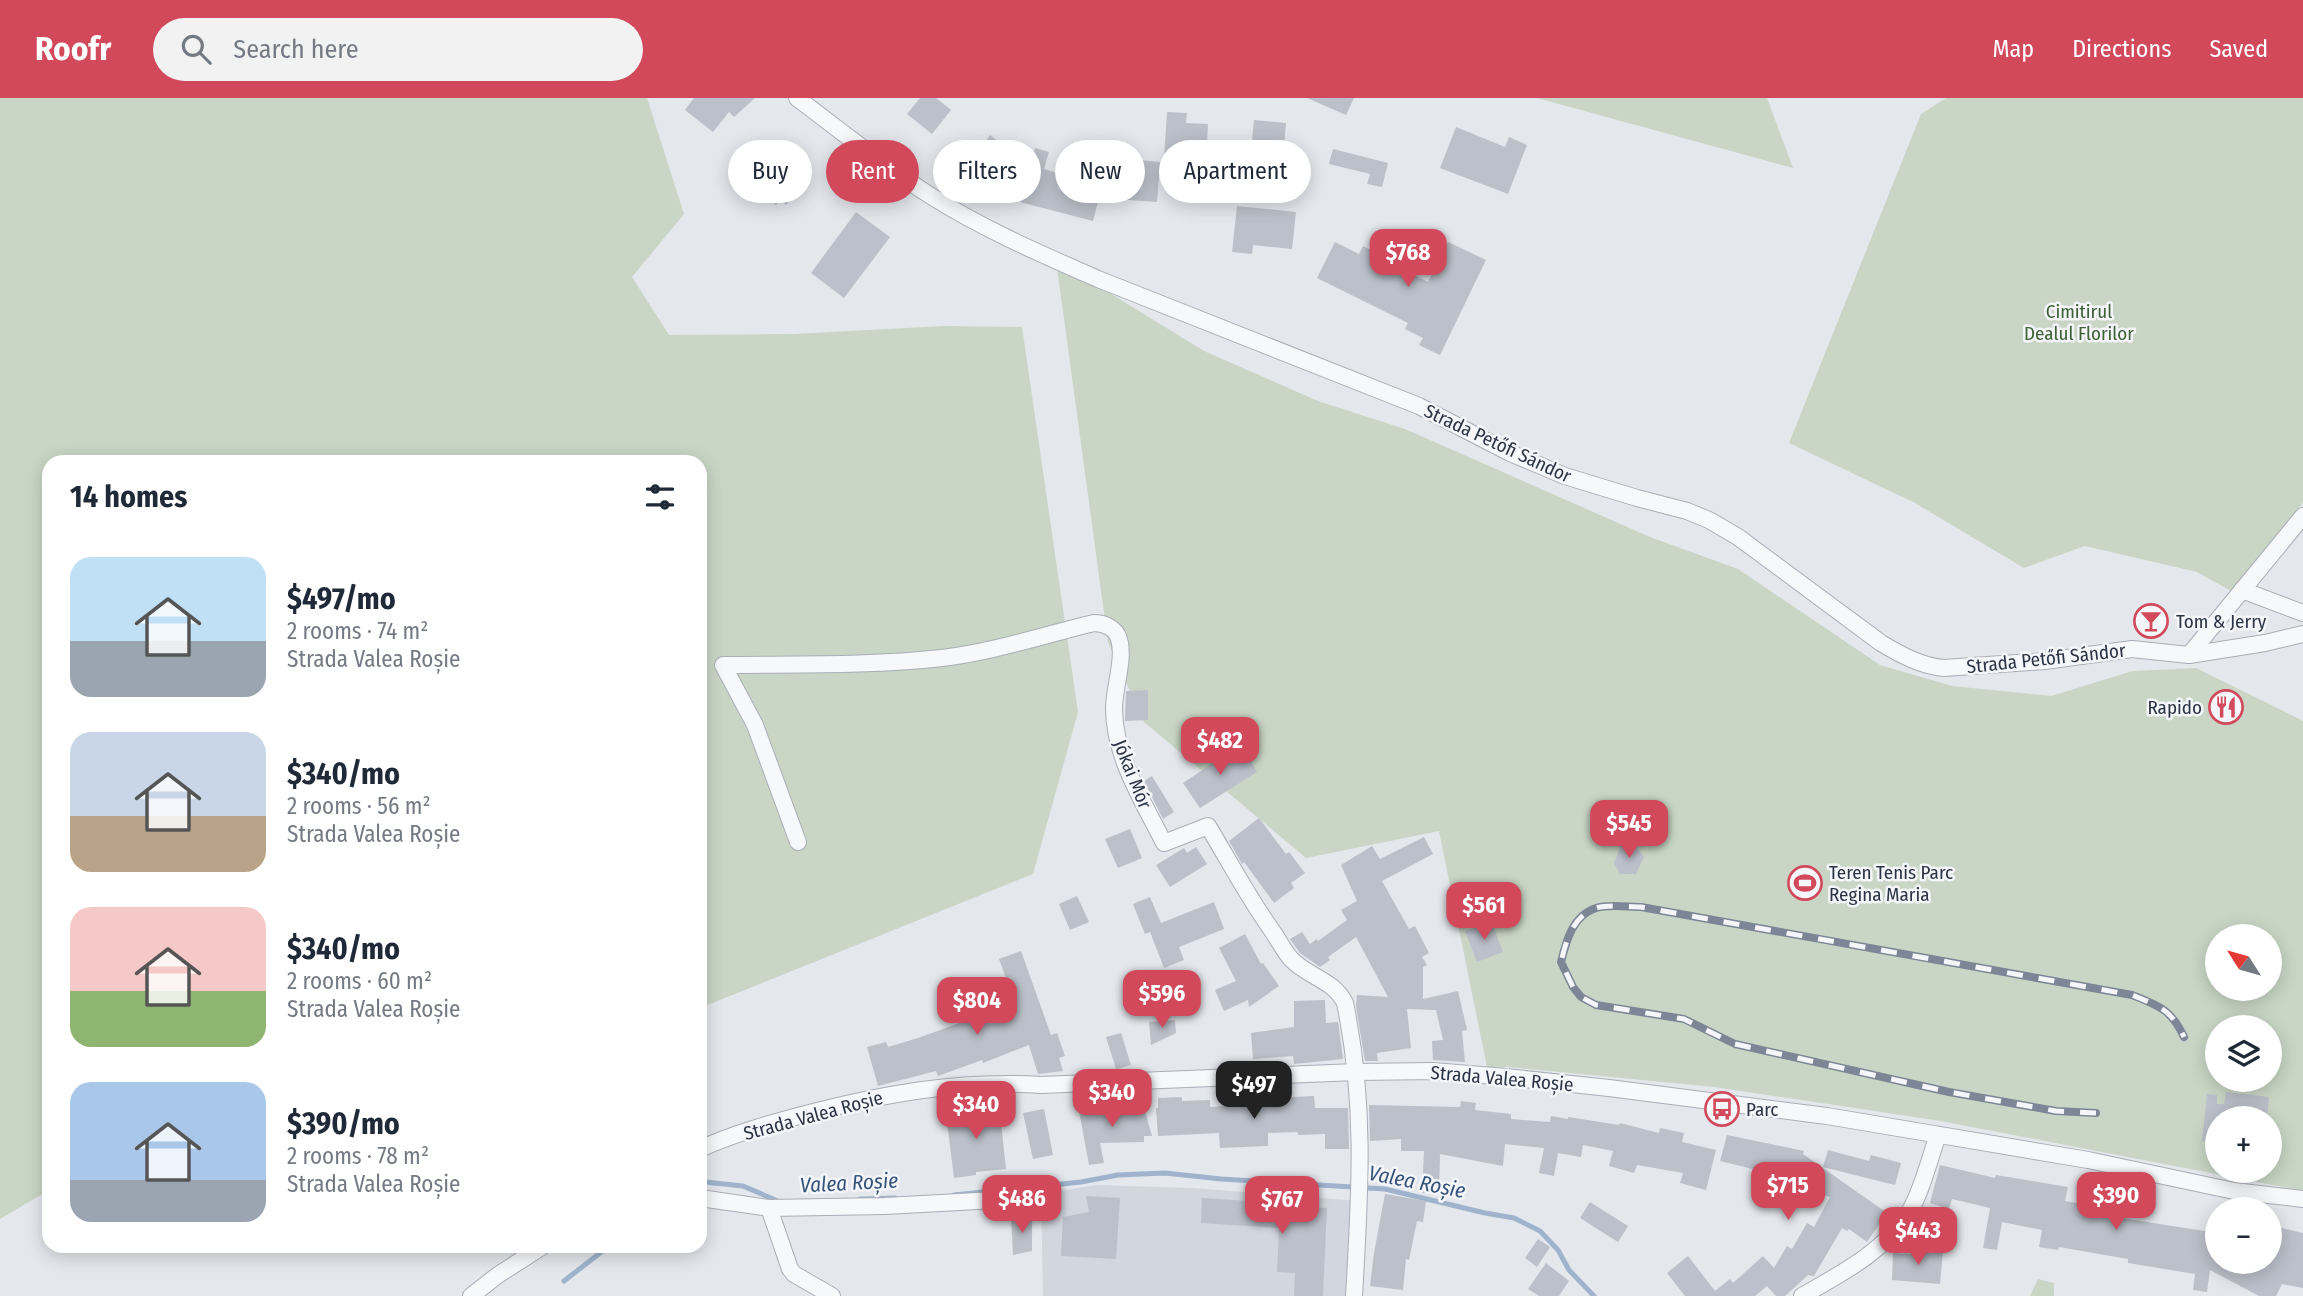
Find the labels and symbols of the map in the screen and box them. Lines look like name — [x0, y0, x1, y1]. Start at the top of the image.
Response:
pin: $768 — [1367, 230, 1449, 289]
park label: Cimitirul Dealul Florilor — [2024, 300, 2134, 345]
street label: Strada Petőfi Sándor — [1421, 399, 1575, 488]
bar icon: Tom & Jerry — [2132, 602, 2170, 640]
place label: Tom & Jerry — [2176, 610, 2267, 633]
street label: Strada Petőfi Sándor — [1965, 639, 2127, 678]
restaurant icon: Rapido — [2207, 688, 2245, 726]
place label: Rapido — [2147, 696, 2202, 719]
pin: $482 — [1179, 718, 1261, 777]
street label: Jókai Mór — [1108, 736, 1157, 812]
pin: $545 — [1588, 800, 1670, 860]
place label: Teren Tenis Parc Regina Maria — [1829, 861, 1953, 906]
sports icon: Teren Tenis Parc Regina Maria — [1786, 864, 1824, 902]
pin: $561 — [1443, 882, 1525, 942]
north arrow — [2205, 924, 2282, 1001]
pin: $596 — [1121, 970, 1203, 1030]
pin: $804 — [936, 978, 1018, 1037]
street label: Strada Valea Roșie — [1430, 1061, 1574, 1096]
pin: $497 — [1213, 1062, 1295, 1121]
pin: $340 — [1071, 1070, 1153, 1129]
pin: $340 — [935, 1082, 1017, 1141]
street label: Strada Valea Roșie — [741, 1086, 885, 1145]
bus stop icon: Parc — [1703, 1090, 1741, 1128]
place label: Parc — [1746, 1098, 1779, 1121]
water label: Valea Roșie — [1366, 1160, 1468, 1204]
pin: $715 — [1747, 1162, 1829, 1222]
water label: Valea Roșie — [799, 1167, 899, 1199]
pin: $390 — [2075, 1172, 2157, 1232]
pin: $486 — [981, 1176, 1063, 1235]
pin: $767 — [1241, 1176, 1323, 1236]
pin: $443 — [1877, 1208, 1959, 1267]

